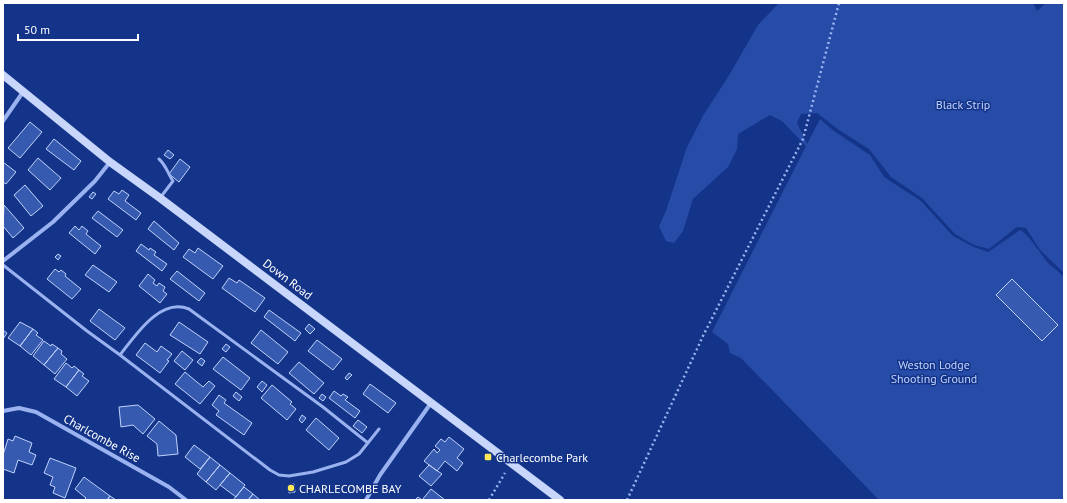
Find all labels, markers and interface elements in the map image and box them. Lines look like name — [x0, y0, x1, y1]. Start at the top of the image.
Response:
scale bar — [18, 16, 138, 42]
text: 50 m — [24, 22, 50, 37]
park label: Black Strip — [936, 97, 990, 112]
street label: Down Road — [260, 256, 316, 302]
park label: Weston Lodge Shooting Ground — [891, 357, 977, 386]
street label: Charlcombe Rise — [61, 411, 143, 465]
place label: Charlecombe Park — [496, 450, 588, 465]
marker: Charlecombe Park — [483, 452, 493, 462]
place label: CHARLECOMBE BAY — [299, 481, 402, 496]
marker: CHARLECOMBE BAY — [286, 483, 296, 493]

